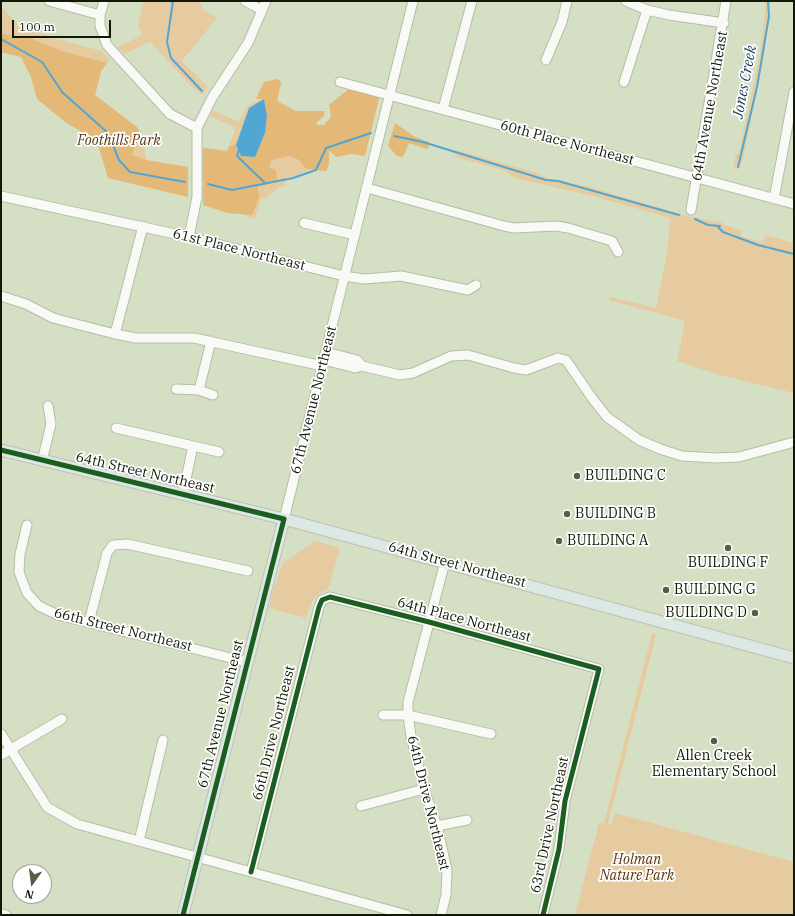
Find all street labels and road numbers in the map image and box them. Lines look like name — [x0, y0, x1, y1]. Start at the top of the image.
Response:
street label: 64th Avenue Northeast — [689, 30, 731, 182]
street label: 60th Place Northeast — [498, 117, 636, 169]
street label: 61st Place Northeast — [171, 225, 307, 275]
street label: 67th Avenue Northeast — [287, 324, 341, 476]
street label: 64th Street Northeast — [74, 449, 216, 497]
street label: 64th Street Northeast — [386, 539, 528, 591]
street label: 64th Place Northeast — [395, 594, 533, 646]
street label: 66th Street Northeast — [52, 605, 194, 655]
street label: 67th Avenue Northeast — [194, 638, 248, 790]
street label: 66th Drive Northeast — [249, 664, 299, 802]
street label: 64th Drive Northeast — [403, 734, 453, 872]
street label: 63rd Drive Northeast — [527, 755, 573, 895]

